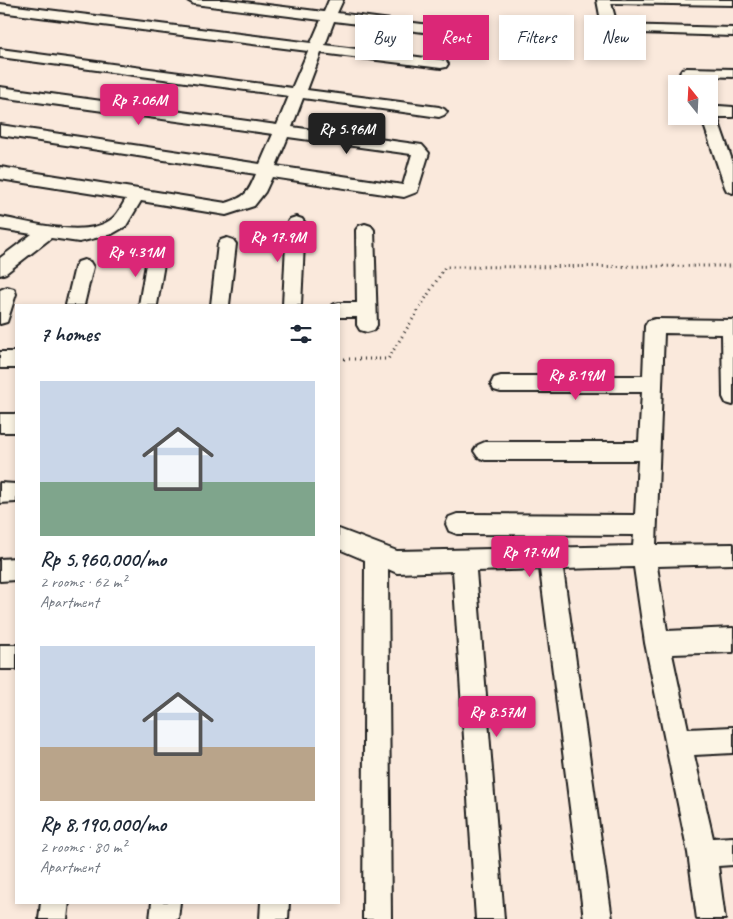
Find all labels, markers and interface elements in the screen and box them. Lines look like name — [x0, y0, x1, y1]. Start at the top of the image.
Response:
chip: Buy — [355, 15, 413, 60]
chip: Rent — [423, 15, 489, 60]
chip: Filters — [499, 15, 574, 60]
chip: New — [584, 15, 646, 60]
north arrow — [668, 75, 718, 125]
map controls — [668, 75, 718, 125]
pin: Rp 7.06M — [87, 84, 191, 126]
text: Rp 7.06M — [111, 90, 167, 110]
pin: Rp 5.96M — [295, 112, 399, 155]
text: Rp 5.96M — [319, 119, 375, 139]
pin: Rp 17.9M — [226, 220, 330, 263]
text: Rp 17.9M — [250, 227, 306, 247]
pin: Rp 4.31M — [84, 236, 188, 278]
text: Rp 4.31M — [108, 242, 164, 262]
icon: filters — [287, 320, 315, 348]
text: 7 homes — [40, 321, 99, 347]
pin: Rp 8.19M — [524, 358, 628, 401]
text: Rp 8.19M — [548, 365, 604, 385]
icon: home — [133, 414, 223, 504]
pin: Rp 17.4M — [478, 536, 582, 578]
text: Rp 17.4M — [502, 542, 558, 562]
text: Rp 5,960,000/mo — [40, 546, 166, 572]
text: 2 rooms · 62 m² — [40, 572, 126, 592]
text: Apartment — [40, 592, 99, 612]
icon: home — [133, 679, 223, 769]
pin: Rp 8.57M — [445, 696, 549, 738]
text: Rp 8.57M — [469, 702, 525, 722]
text: Rp 8,190,000/mo — [40, 811, 166, 837]
text: 2 rooms · 80 m² — [40, 837, 126, 857]
text: Apartment — [40, 857, 99, 877]

